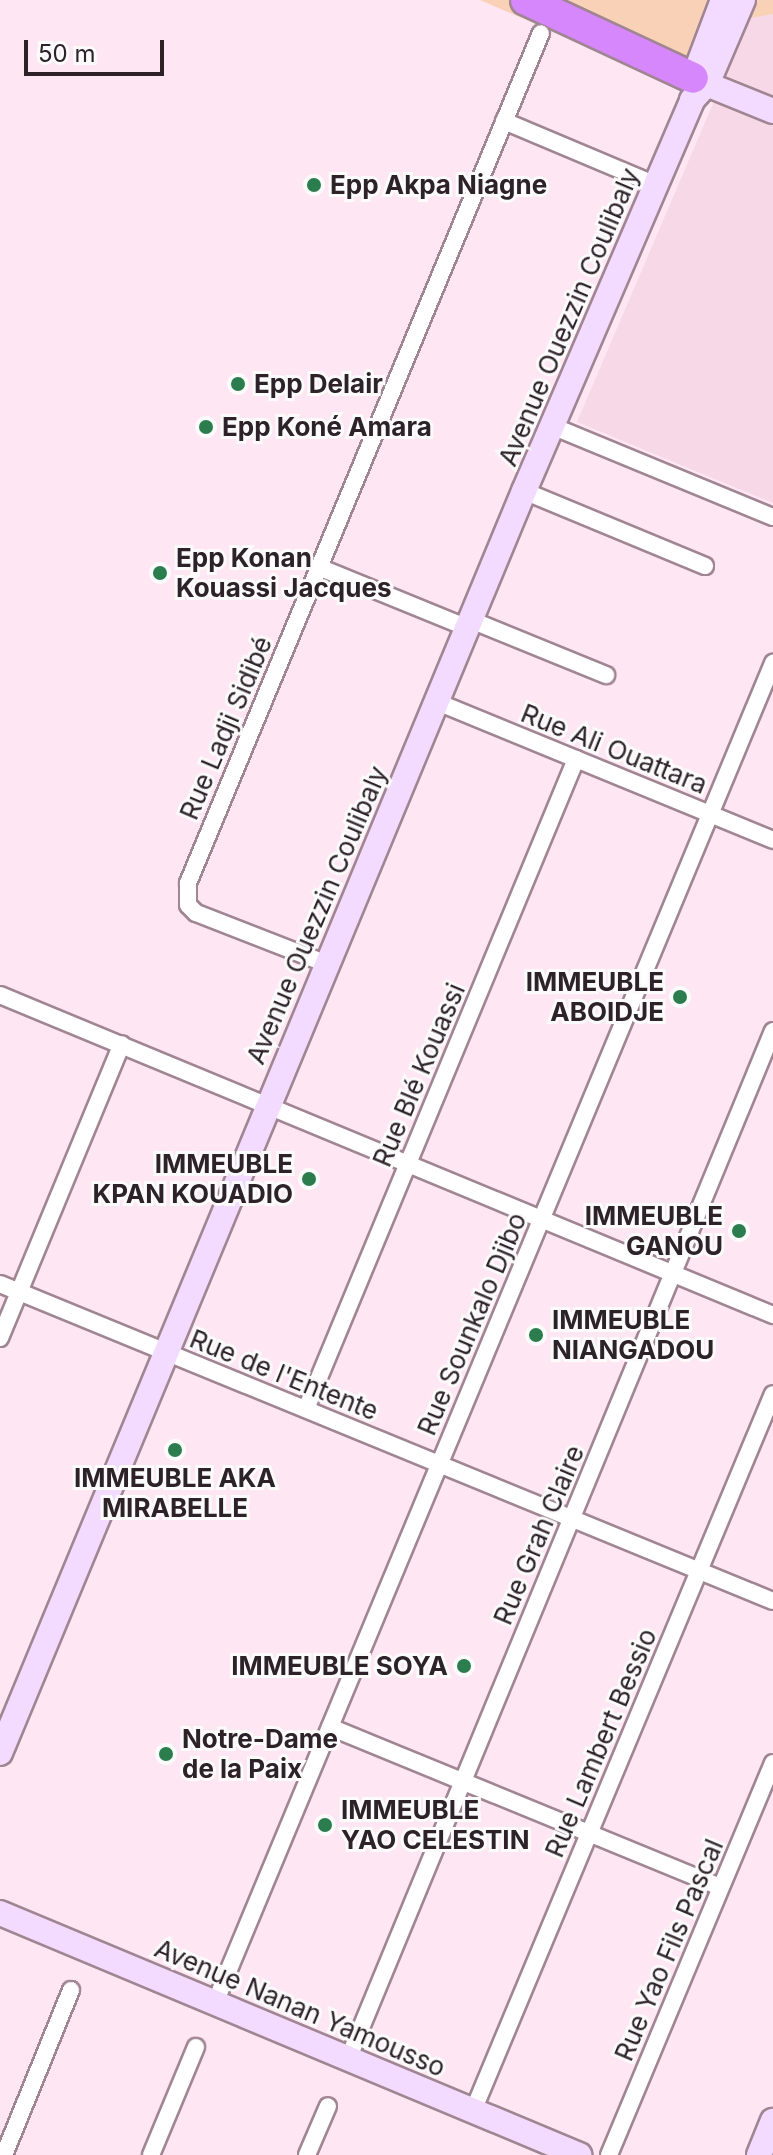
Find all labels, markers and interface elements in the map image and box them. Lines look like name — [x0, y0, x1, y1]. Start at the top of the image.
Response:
scale bar — [28, 24, 168, 74]
text: 50 m — [38, 39, 96, 68]
street label: Avenue Ouezzin Coulibaly — [492, 163, 646, 471]
place label: Epp Akpa Niagne — [330, 169, 547, 201]
marker: Epp Akpa Niagne — [305, 176, 323, 194]
place label: Epp Delair — [254, 368, 383, 400]
marker: Epp Delair — [229, 375, 247, 393]
place label: Epp Koné Amara — [222, 411, 432, 443]
marker: Epp Koné Amara — [197, 418, 215, 436]
place label: Epp Konan Kouassi Jacques — [176, 542, 391, 604]
marker: Epp Konan Kouassi Jacques — [151, 564, 169, 582]
street label: Rue Ladji Sidibé — [173, 632, 279, 824]
street label: Rue Ali Ouattara — [516, 697, 712, 801]
street label: Avenue Ouezzin Coulibaly — [240, 761, 394, 1069]
place label: IMMEUBLE ABOIDJE — [526, 966, 664, 1028]
street label: Rue Blé Kouassi — [366, 979, 472, 1171]
marker: IMMEUBLE ABOIDJE — [671, 988, 689, 1006]
place label: IMMEUBLE KPAN KOUADIO — [92, 1148, 293, 1210]
marker: IMMEUBLE KPAN KOUADIO — [300, 1170, 318, 1188]
place label: IMMEUBLE GANOU — [585, 1200, 723, 1262]
street label: Rue Sounkalo Djibo — [411, 1208, 533, 1440]
marker: IMMEUBLE GANOU — [730, 1222, 748, 1240]
place label: IMMEUBLE NIANGADOU — [552, 1304, 714, 1366]
street label: Rue de l'Entente — [185, 1323, 383, 1427]
marker: IMMEUBLE NIANGADOU — [527, 1326, 545, 1344]
marker: IMMEUBLE AKA MIRABELLE — [166, 1441, 184, 1459]
street label: Rue Grah Claire — [487, 1441, 591, 1629]
place label: IMMEUBLE AKA MIRABELLE — [74, 1462, 276, 1524]
street label: Rue Lambert Bessio — [539, 1624, 663, 1862]
place label: IMMEUBLE SOYA — [231, 1650, 448, 1682]
marker: IMMEUBLE SOYA — [455, 1657, 473, 1675]
place label: Notre-Dame de la Paix — [182, 1723, 338, 1784]
marker: Notre-Dame de la Paix — [157, 1745, 175, 1763]
place label: IMMEUBLE YAO CELESTIN — [341, 1794, 529, 1856]
marker: IMMEUBLE YAO CELESTIN — [316, 1816, 334, 1834]
street label: Rue Yao Fils Pascal — [608, 1834, 730, 2066]
street label: Avenue Nanan Yamousso — [150, 1933, 450, 2083]

